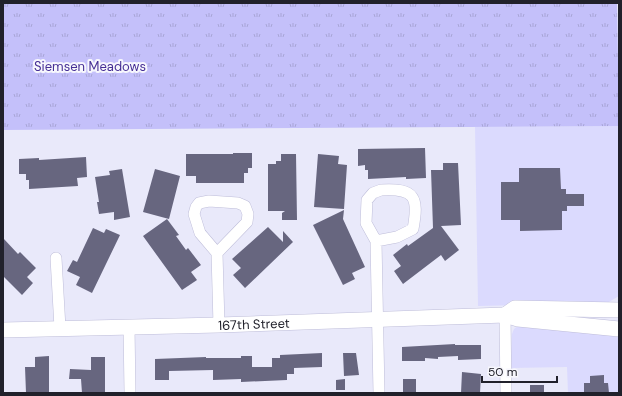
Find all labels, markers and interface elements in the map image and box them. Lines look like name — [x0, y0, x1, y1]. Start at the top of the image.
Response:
park label: Siemsen Meadows — [34, 58, 146, 75]
street label: 167th Street — [218, 315, 290, 334]
scale bar — [482, 358, 557, 384]
text: 50 m — [488, 364, 517, 380]

